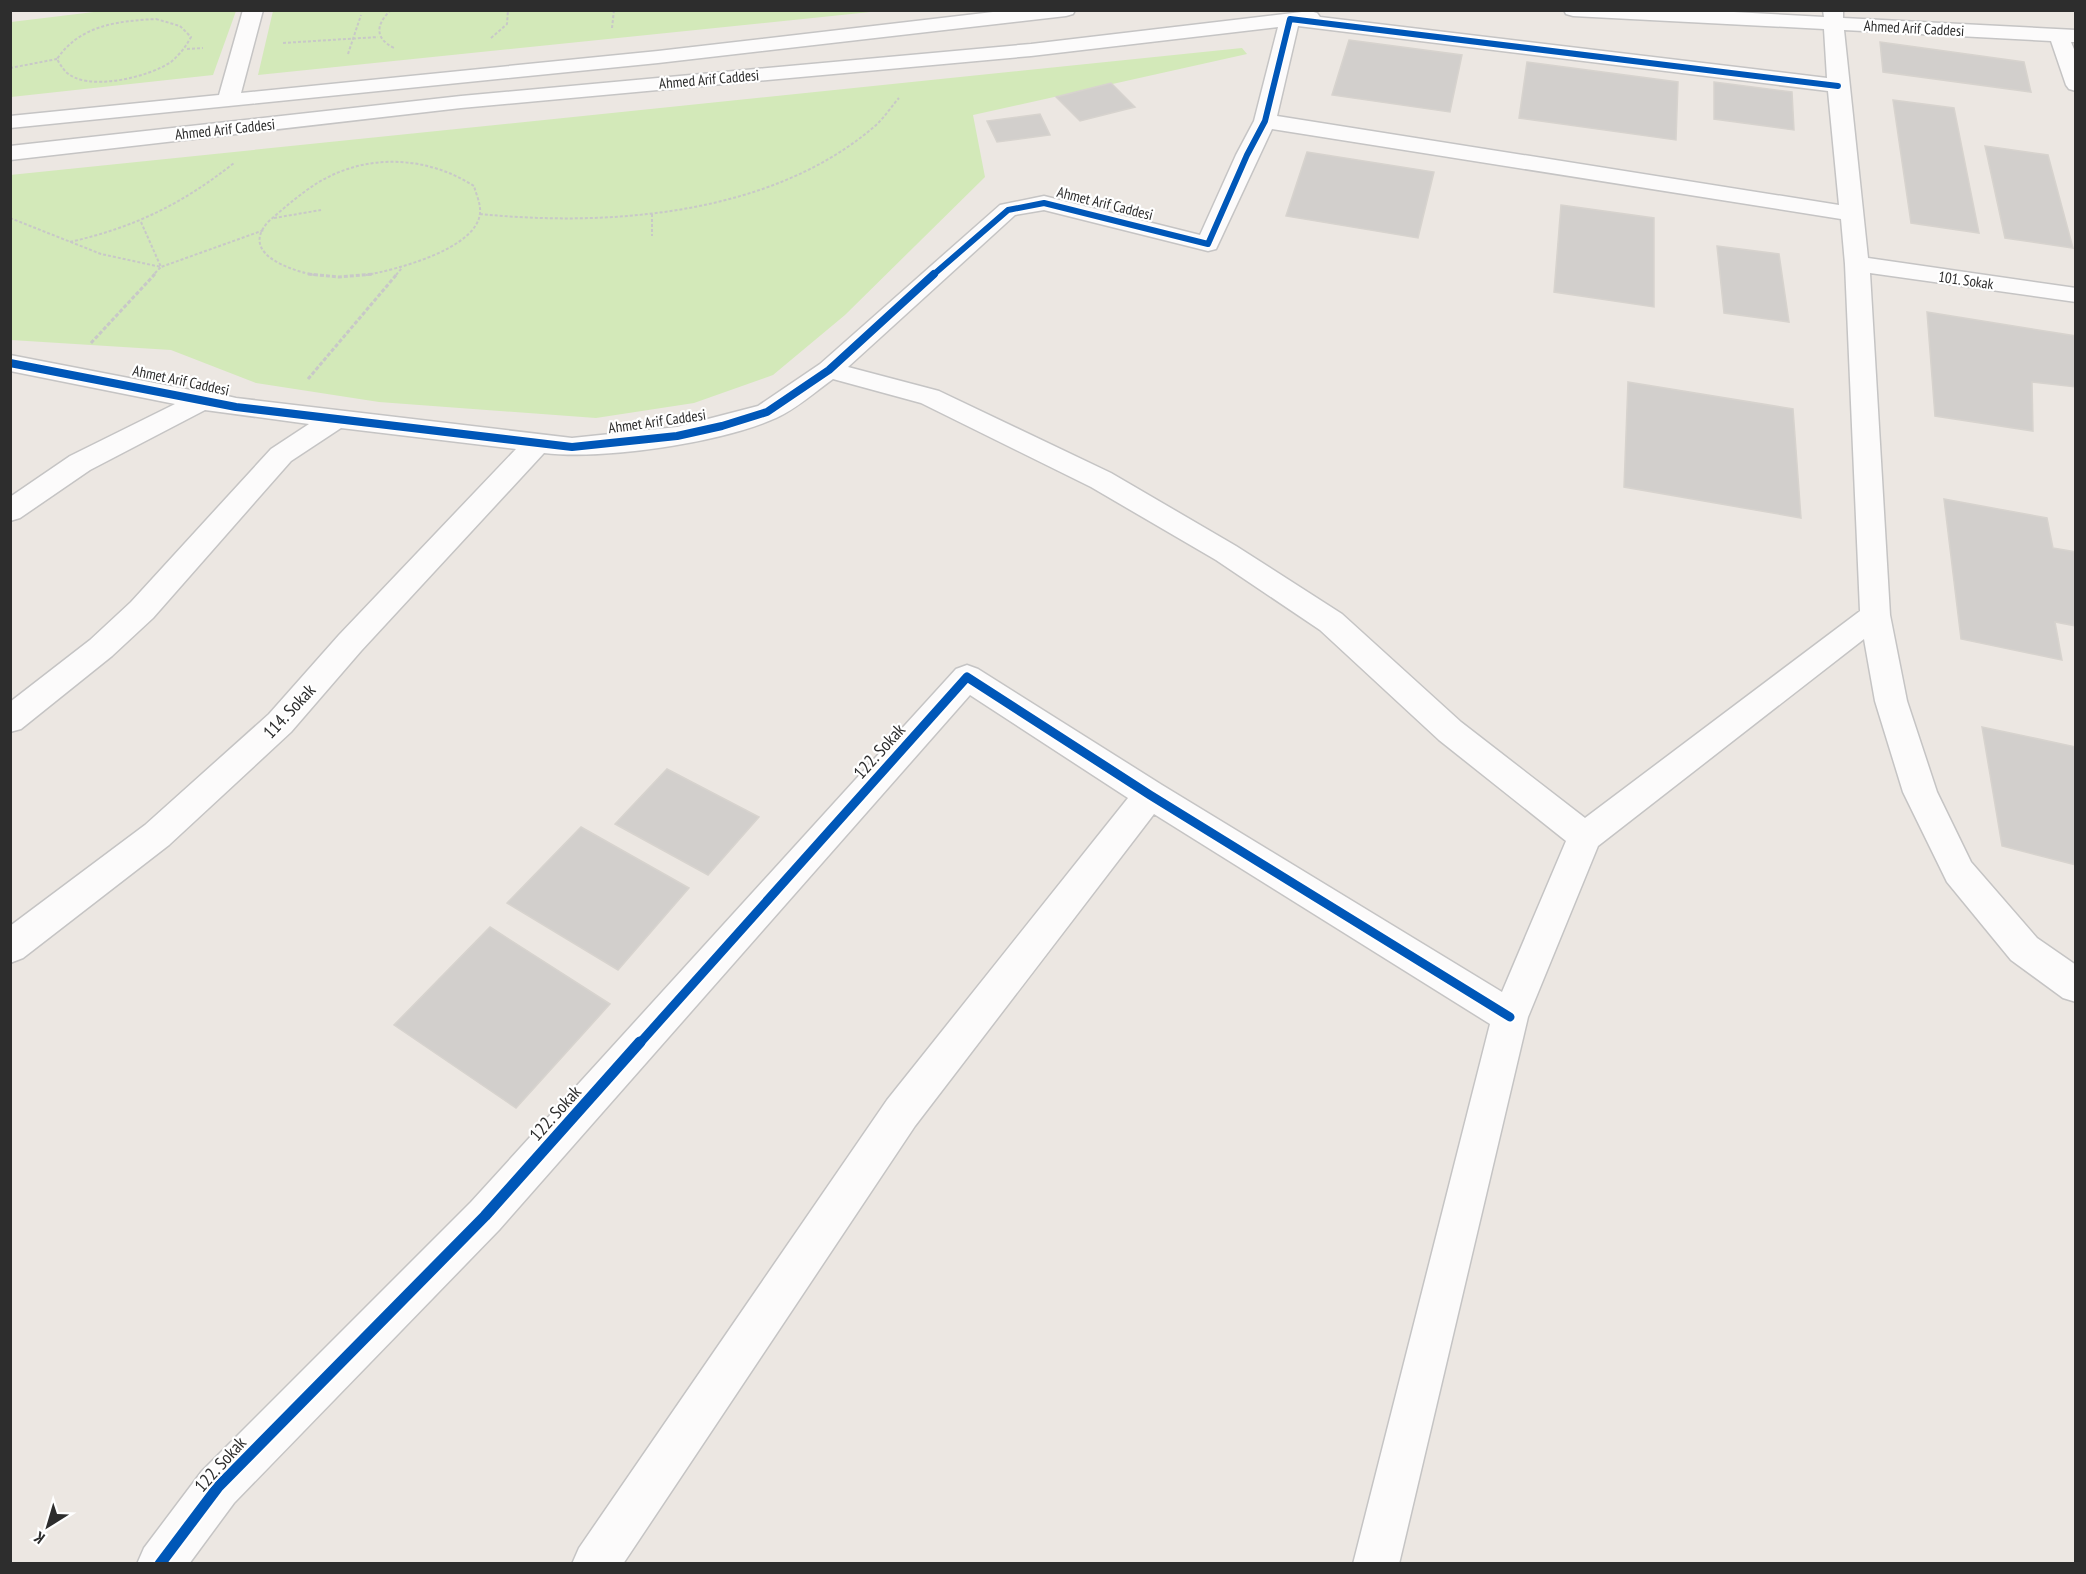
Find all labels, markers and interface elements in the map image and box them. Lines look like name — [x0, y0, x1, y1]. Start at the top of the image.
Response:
street label: Ahmed Arif Caddesi — [1863, 16, 1965, 40]
street label: Ahmed Arif Caddesi — [658, 65, 760, 93]
street label: Ahmed Arif Caddesi — [174, 114, 276, 144]
street label: Ahmet Arif Caddesi — [1055, 182, 1155, 224]
street label: 101. Sokak — [1937, 267, 1995, 293]
street label: Ahmet Arif Caddesi — [131, 360, 231, 400]
street label: Ahmet Arif Caddesi — [607, 405, 707, 437]
street label: 114. Sokak — [258, 679, 320, 743]
street label: 122. Sokak — [848, 718, 910, 784]
street label: 122. Sokak — [524, 1080, 586, 1146]
street label: 122. Sokak — [189, 1431, 251, 1497]
north arrow — [18, 1496, 78, 1556]
text: K — [29, 1527, 48, 1548]

